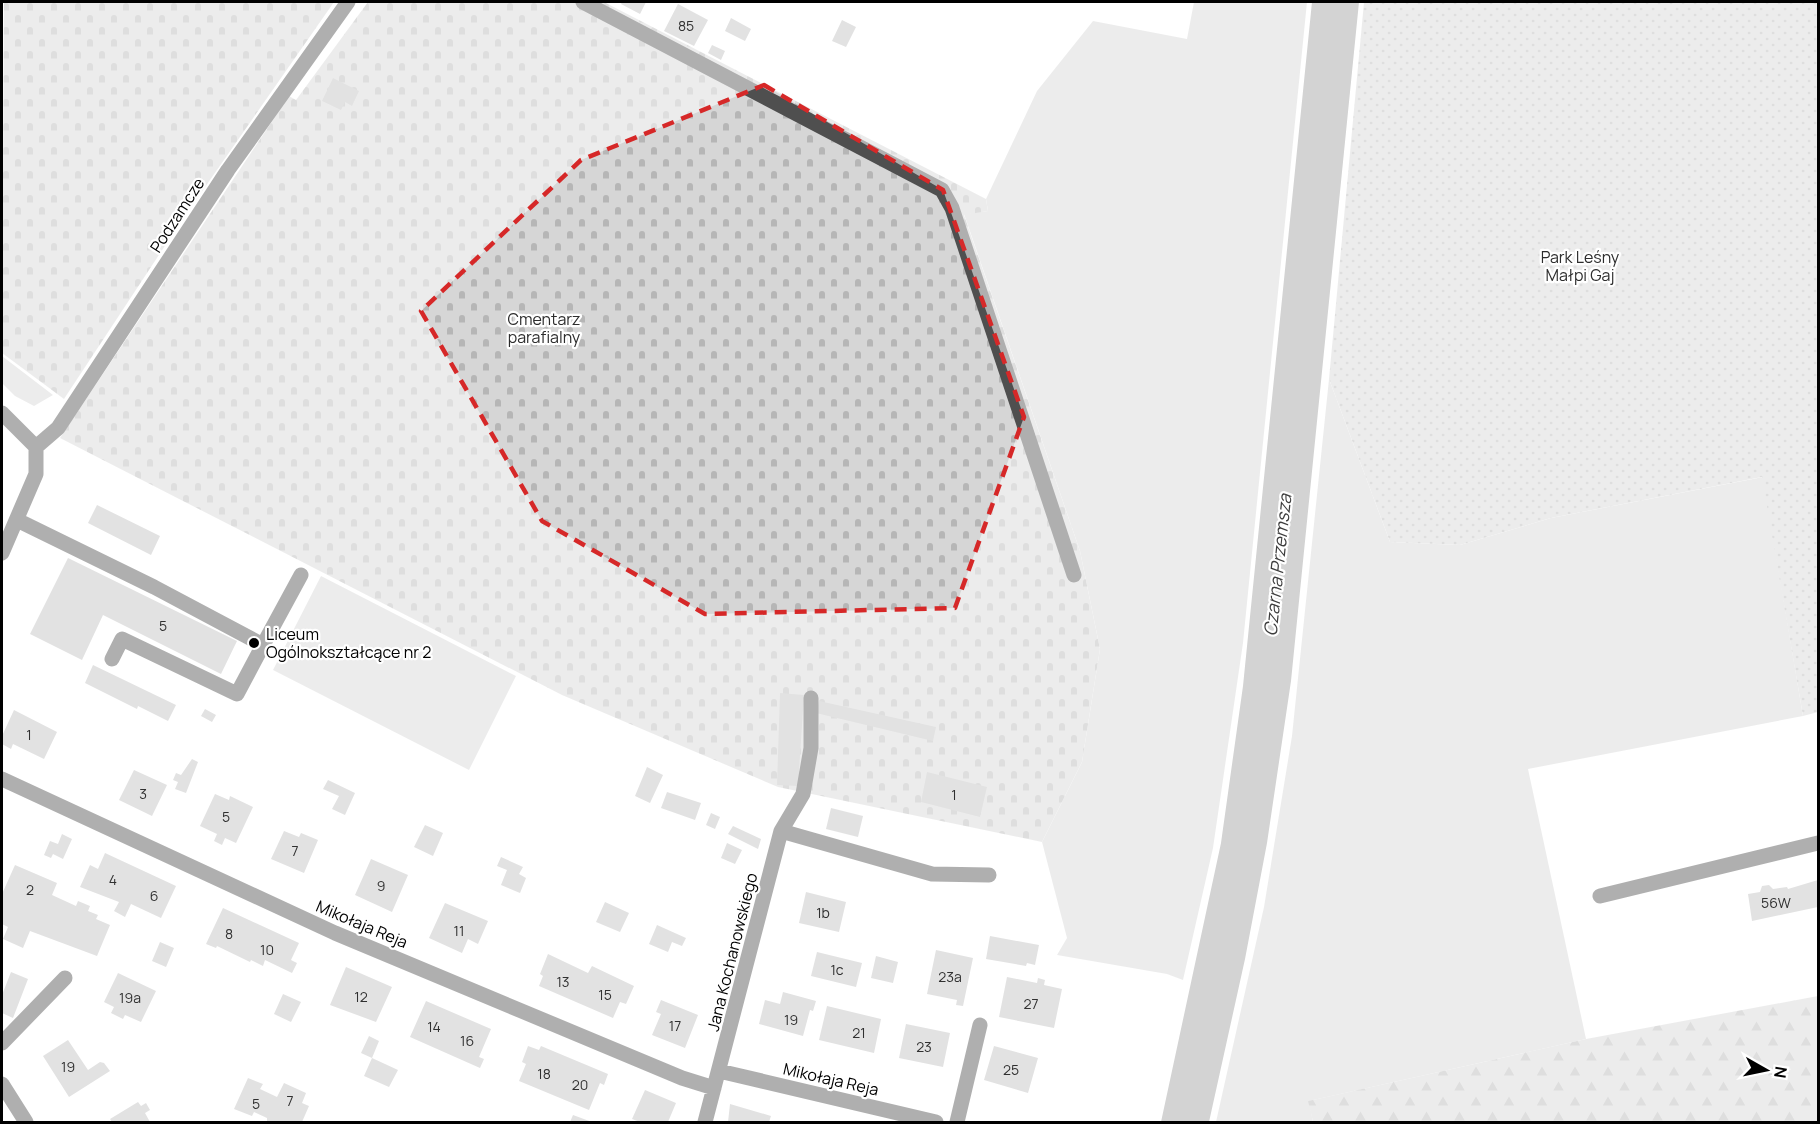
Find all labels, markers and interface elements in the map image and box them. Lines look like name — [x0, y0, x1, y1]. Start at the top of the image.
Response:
house number: 85 — [678, 16, 694, 35]
street label: Podzamcze — [145, 173, 209, 257]
park label: Park Leśny Małpi Gaj — [1541, 246, 1620, 286]
park label: Cmentarz parafialny — [507, 308, 581, 348]
water label: Czarna Przemsza — [1258, 492, 1297, 637]
house number: 5 — [159, 616, 167, 635]
place label: Liceum Ogólnokształcące nr 2 — [266, 623, 431, 663]
marker: Liceum Ogólnokształcące nr 2 — [247, 636, 261, 650]
house number: 1 — [26, 725, 32, 744]
house number: 3 — [139, 784, 147, 803]
house number: 1 — [951, 785, 957, 804]
house number: 5 — [222, 807, 230, 826]
house number: 7 — [291, 841, 299, 860]
house number: 4 — [109, 870, 117, 889]
street label: Jana Kochanowskiego — [702, 871, 762, 1033]
house number: 9 — [377, 876, 385, 895]
house number: 2 — [26, 880, 34, 899]
house number: 6 — [150, 886, 158, 905]
house number: 56W — [1761, 893, 1791, 912]
street label: Mikołaja Reja — [313, 895, 411, 953]
house number: 1b — [816, 903, 830, 922]
house number: 11 — [454, 921, 464, 940]
house number: 8 — [225, 924, 233, 943]
house number: 10 — [260, 940, 274, 959]
house number: 1c — [830, 960, 844, 979]
house number: 23a — [938, 967, 962, 986]
house number: 13 — [556, 972, 570, 991]
house number: 15 — [598, 985, 612, 1004]
house number: 12 — [354, 987, 368, 1006]
house number: 19a — [119, 988, 141, 1007]
house number: 27 — [1023, 994, 1039, 1013]
house number: 19 — [784, 1010, 798, 1029]
house number: 17 — [669, 1016, 681, 1035]
house number: 14 — [427, 1017, 441, 1036]
house number: 21 — [852, 1023, 866, 1042]
house number: 16 — [460, 1031, 474, 1050]
house number: 23 — [916, 1037, 932, 1056]
north arrow — [1736, 1040, 1796, 1100]
house number: 19 — [61, 1057, 75, 1076]
street label: Mikołaja Reja — [781, 1057, 881, 1101]
house number: 25 — [1003, 1060, 1019, 1079]
house number: 18 — [537, 1064, 551, 1083]
text: N — [1769, 1065, 1793, 1080]
house number: 20 — [572, 1075, 588, 1094]
house number: 7 — [286, 1091, 294, 1110]
house number: 5 — [252, 1094, 260, 1113]

